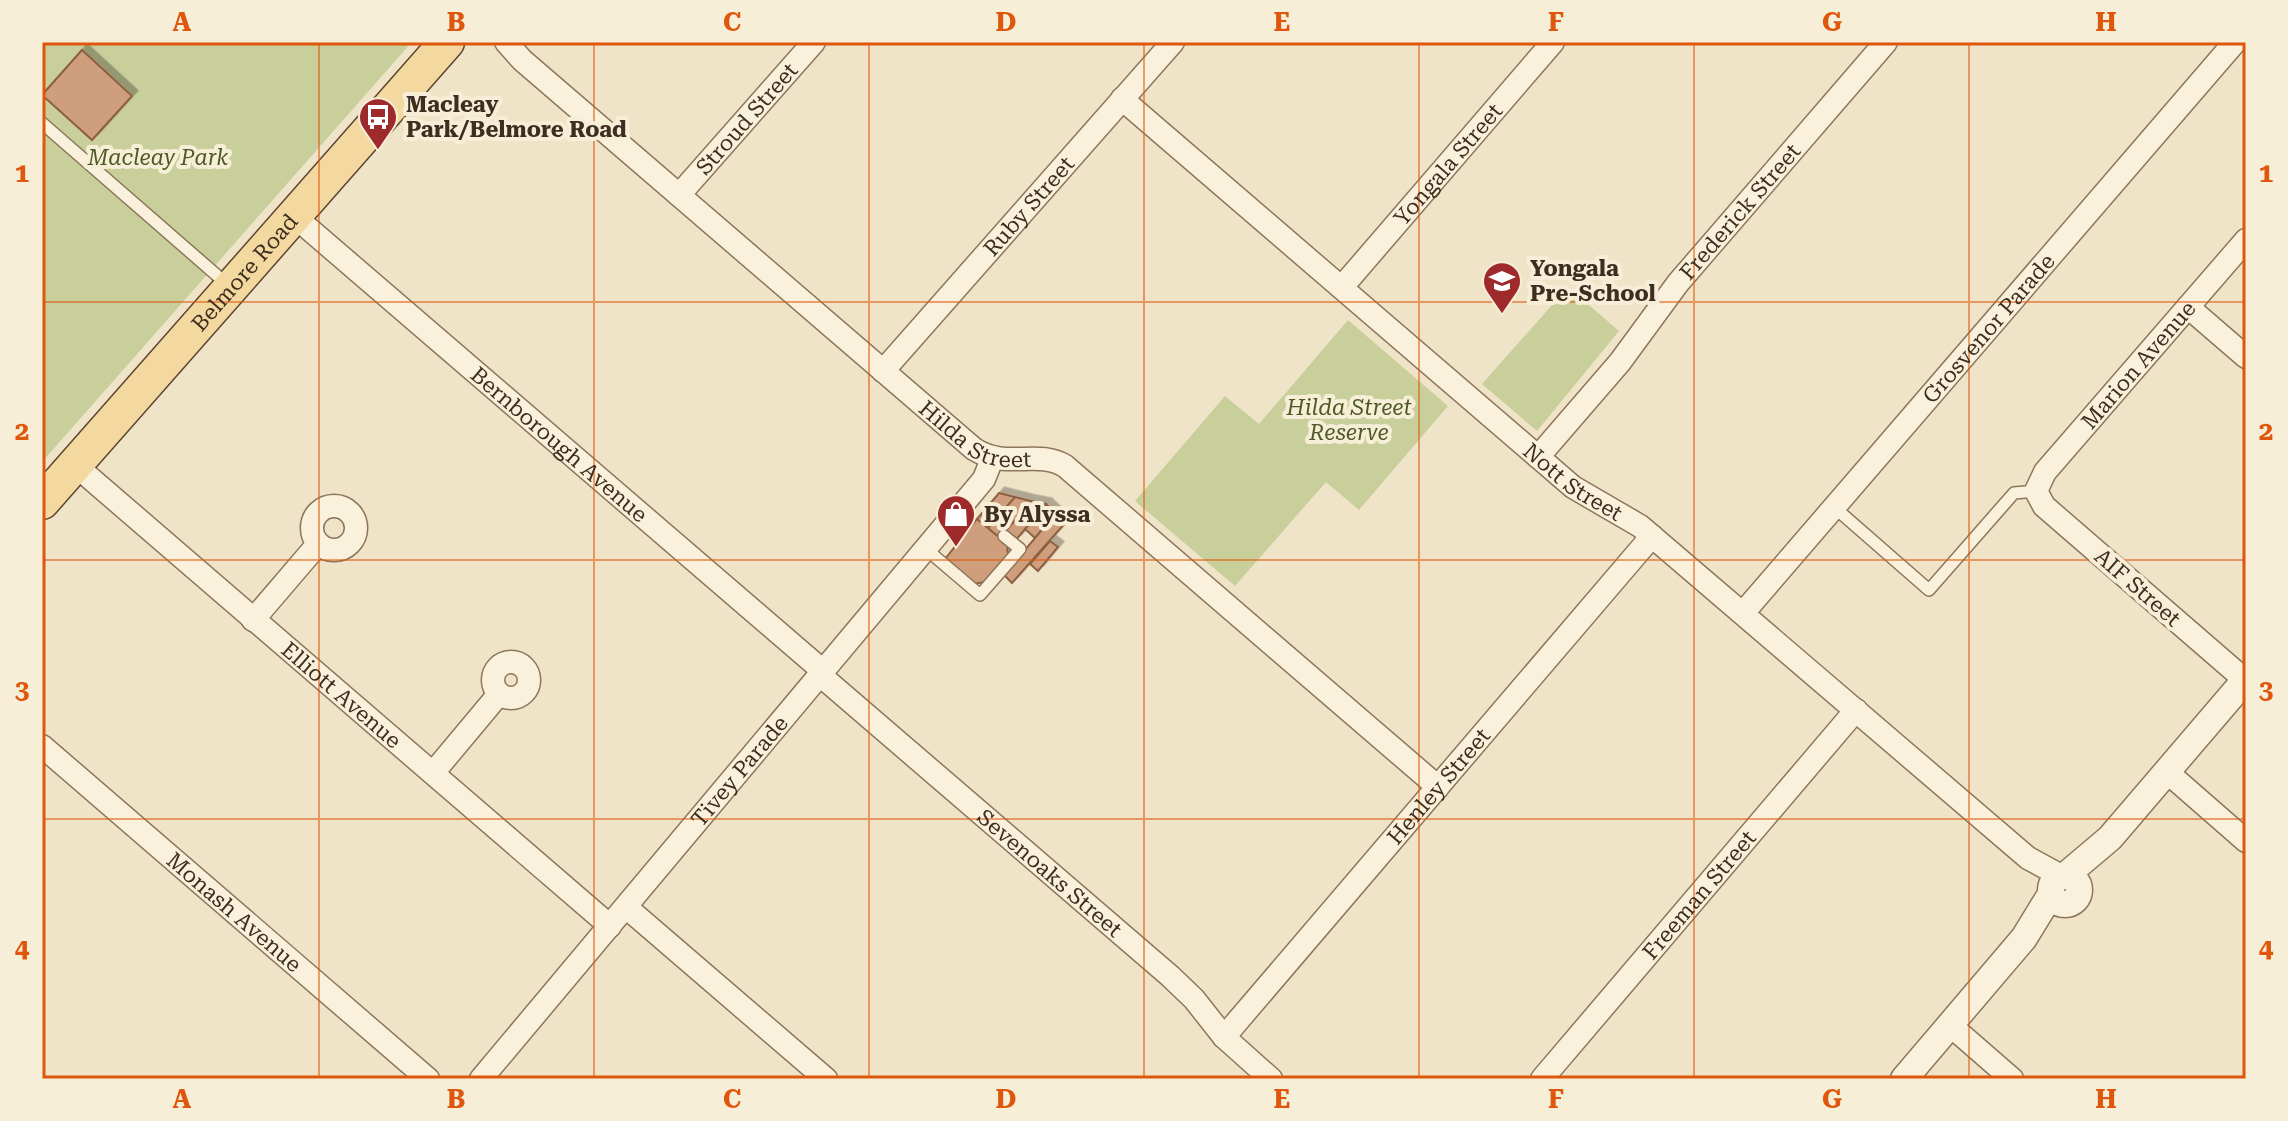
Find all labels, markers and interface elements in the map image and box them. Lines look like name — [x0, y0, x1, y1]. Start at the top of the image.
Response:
text: A — [173, 7, 192, 37]
text: B — [447, 7, 465, 37]
text: C — [723, 7, 741, 37]
text: D — [996, 7, 1016, 37]
text: E — [1274, 7, 1290, 37]
text: F — [1548, 7, 1564, 37]
text: G — [1822, 7, 1842, 37]
text: H — [2095, 7, 2117, 37]
street label: Stroud Street — [691, 58, 803, 180]
place label: Macleay Park/Belmore Road — [406, 92, 627, 142]
bus stop icon: Macleay Park/Belmore Road — [357, 96, 399, 151]
street label: Yongala Street — [1389, 99, 1507, 231]
street label: Frederick Street — [1675, 139, 1806, 285]
park label: Macleay Park — [87, 145, 228, 170]
street label: Ruby Street — [978, 151, 1079, 261]
text: 1 — [15, 158, 29, 188]
text: 1 — [2259, 158, 2273, 188]
street label: Belmore Road — [186, 209, 303, 336]
street label: Grosvenor Parade — [1918, 249, 2060, 408]
place label: Yongala Pre-School — [1530, 256, 1656, 306]
school or university icon: Yongala Pre-School — [1481, 260, 1523, 315]
street label: Marion Avenue — [2076, 296, 2201, 434]
street label: Bernborough Avenue — [466, 362, 652, 527]
park label: Hilda Street Reserve — [1285, 395, 1412, 445]
street label: Hilda Street — [914, 396, 1032, 472]
text: 2 — [15, 416, 29, 446]
text: 2 — [2259, 416, 2273, 446]
street label: Nott Street — [1518, 438, 1627, 526]
shop icon: By Alyssa — [935, 493, 977, 548]
place label: By Alyssa — [984, 502, 1091, 527]
street label: AIF Street — [2090, 543, 2186, 631]
street label: Elliott Avenue — [277, 637, 406, 753]
text: 3 — [15, 675, 29, 705]
text: 3 — [2259, 675, 2273, 705]
street label: Tivey Parade — [686, 711, 793, 832]
street label: Henley Street — [1382, 723, 1495, 849]
street label: Sevenoaks Street — [972, 804, 1127, 942]
street label: Freeman Street — [1638, 826, 1761, 964]
street label: Monash Avenue — [162, 847, 306, 977]
text: 4 — [15, 933, 30, 963]
text: 4 — [2259, 933, 2274, 963]
text: A — [173, 1084, 192, 1114]
text: B — [447, 1084, 465, 1114]
text: C — [723, 1084, 741, 1114]
text: D — [996, 1084, 1016, 1114]
text: E — [1274, 1084, 1290, 1114]
text: F — [1548, 1084, 1564, 1114]
text: G — [1822, 1084, 1842, 1114]
text: H — [2095, 1084, 2117, 1114]

